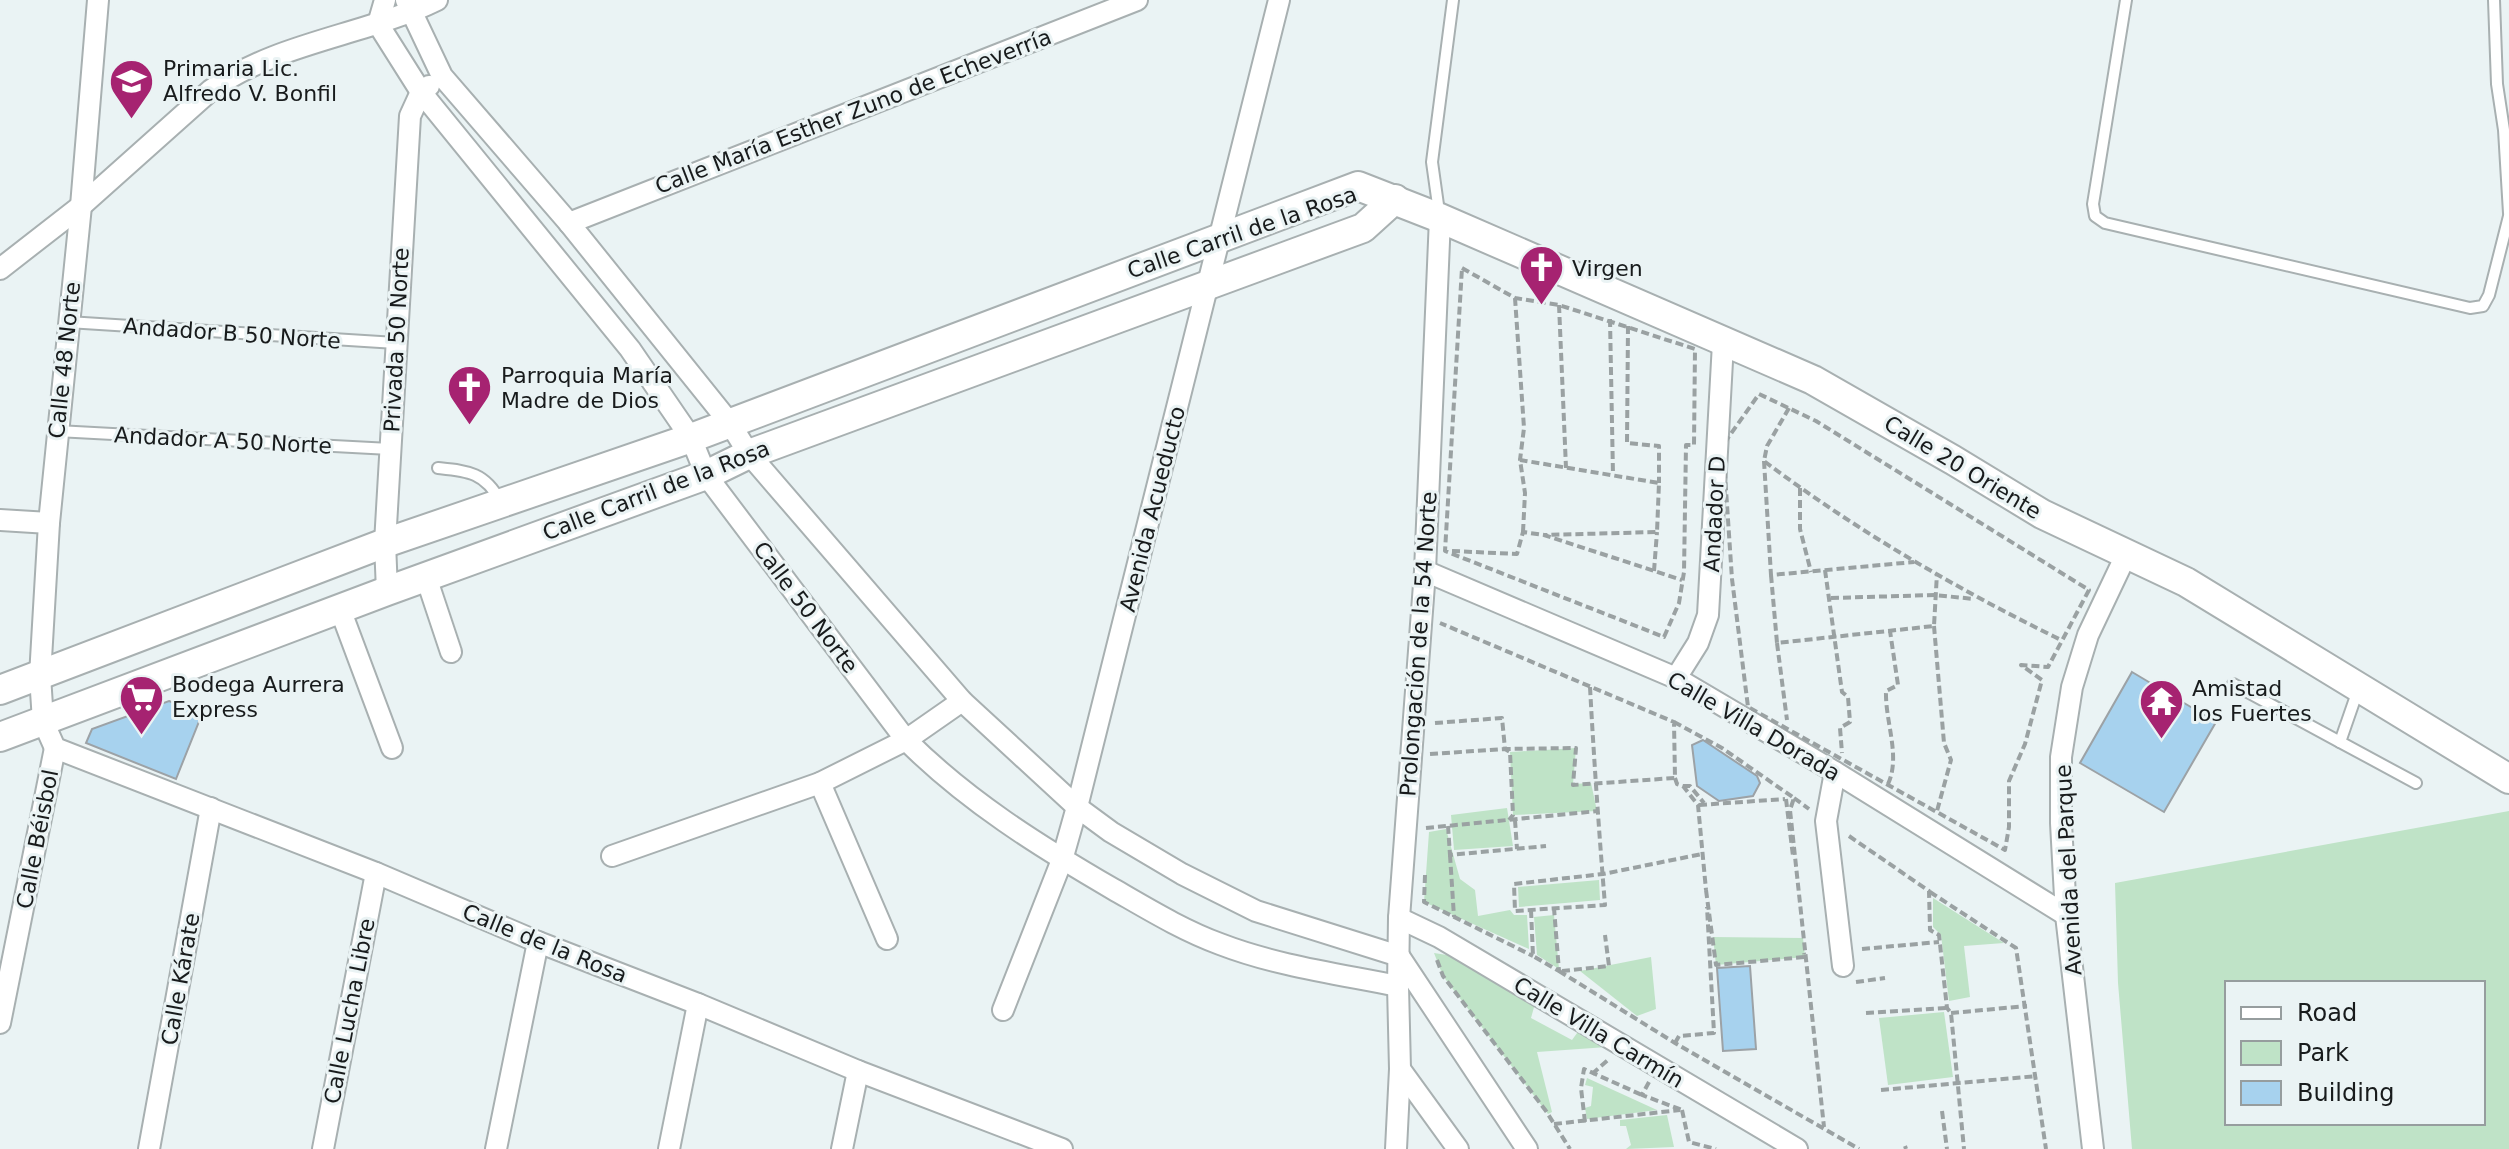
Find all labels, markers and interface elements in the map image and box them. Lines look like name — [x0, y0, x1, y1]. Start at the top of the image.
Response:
street label: Calle María Esther Zuno de Echeverría — [652, 24, 1055, 199]
place label: Primaria Lic. Alfredo V. Bonfil — [163, 56, 337, 106]
school or university icon: Primaria Lic. Alfredo V. Bonfil — [108, 57, 156, 120]
street label: Calle Carril de la Rosa — [1124, 181, 1360, 284]
church icon: Virgen — [1517, 244, 1565, 307]
street label: Privada 50 Norte — [379, 247, 414, 433]
place label: Virgen — [1572, 256, 1643, 281]
street label: Calle 48 Norte — [44, 280, 85, 440]
street label: Andador B 50 Norte — [122, 313, 342, 354]
place label: Parroquia María Madre de Dios — [501, 363, 673, 413]
church icon: Parroquia María Madre de Dios — [446, 364, 494, 427]
street label: Avenida Acueducto — [1115, 404, 1190, 615]
street label: Calle 20 Oriente — [1880, 411, 2046, 524]
street label: Andador A 50 Norte — [113, 422, 333, 459]
street label: Calle Carril de la Rosa — [539, 436, 773, 545]
street label: Andador D — [1699, 455, 1730, 573]
street label: Prolongación de la 54 Norte — [1395, 491, 1442, 797]
street label: Calle 50 Norte — [748, 537, 863, 678]
street label: Calle Villa Dorada — [1663, 667, 1845, 786]
place label: Bodega Aurrera Express — [172, 672, 345, 722]
supermarket icon: Bodega Aurrera Express — [117, 673, 165, 736]
place label: Amistad los Fuertes — [2192, 676, 2312, 726]
temple icon: Amistad los Fuertes — [2137, 677, 2185, 740]
street label: Avenida del Parque — [2050, 764, 2087, 976]
street label: Calle Béisbol — [12, 767, 63, 911]
street label: Calle de la Rosa — [459, 899, 631, 988]
street label: Calle Kárate — [157, 911, 204, 1047]
street label: Calle Lucha Libre — [319, 916, 380, 1106]
street label: Calle Villa Carmín — [1509, 972, 1688, 1093]
legend — [2225, 981, 2485, 1125]
text: Road — [2297, 999, 2357, 1027]
text: Park — [2297, 1039, 2349, 1067]
text: Building — [2297, 1079, 2394, 1107]

